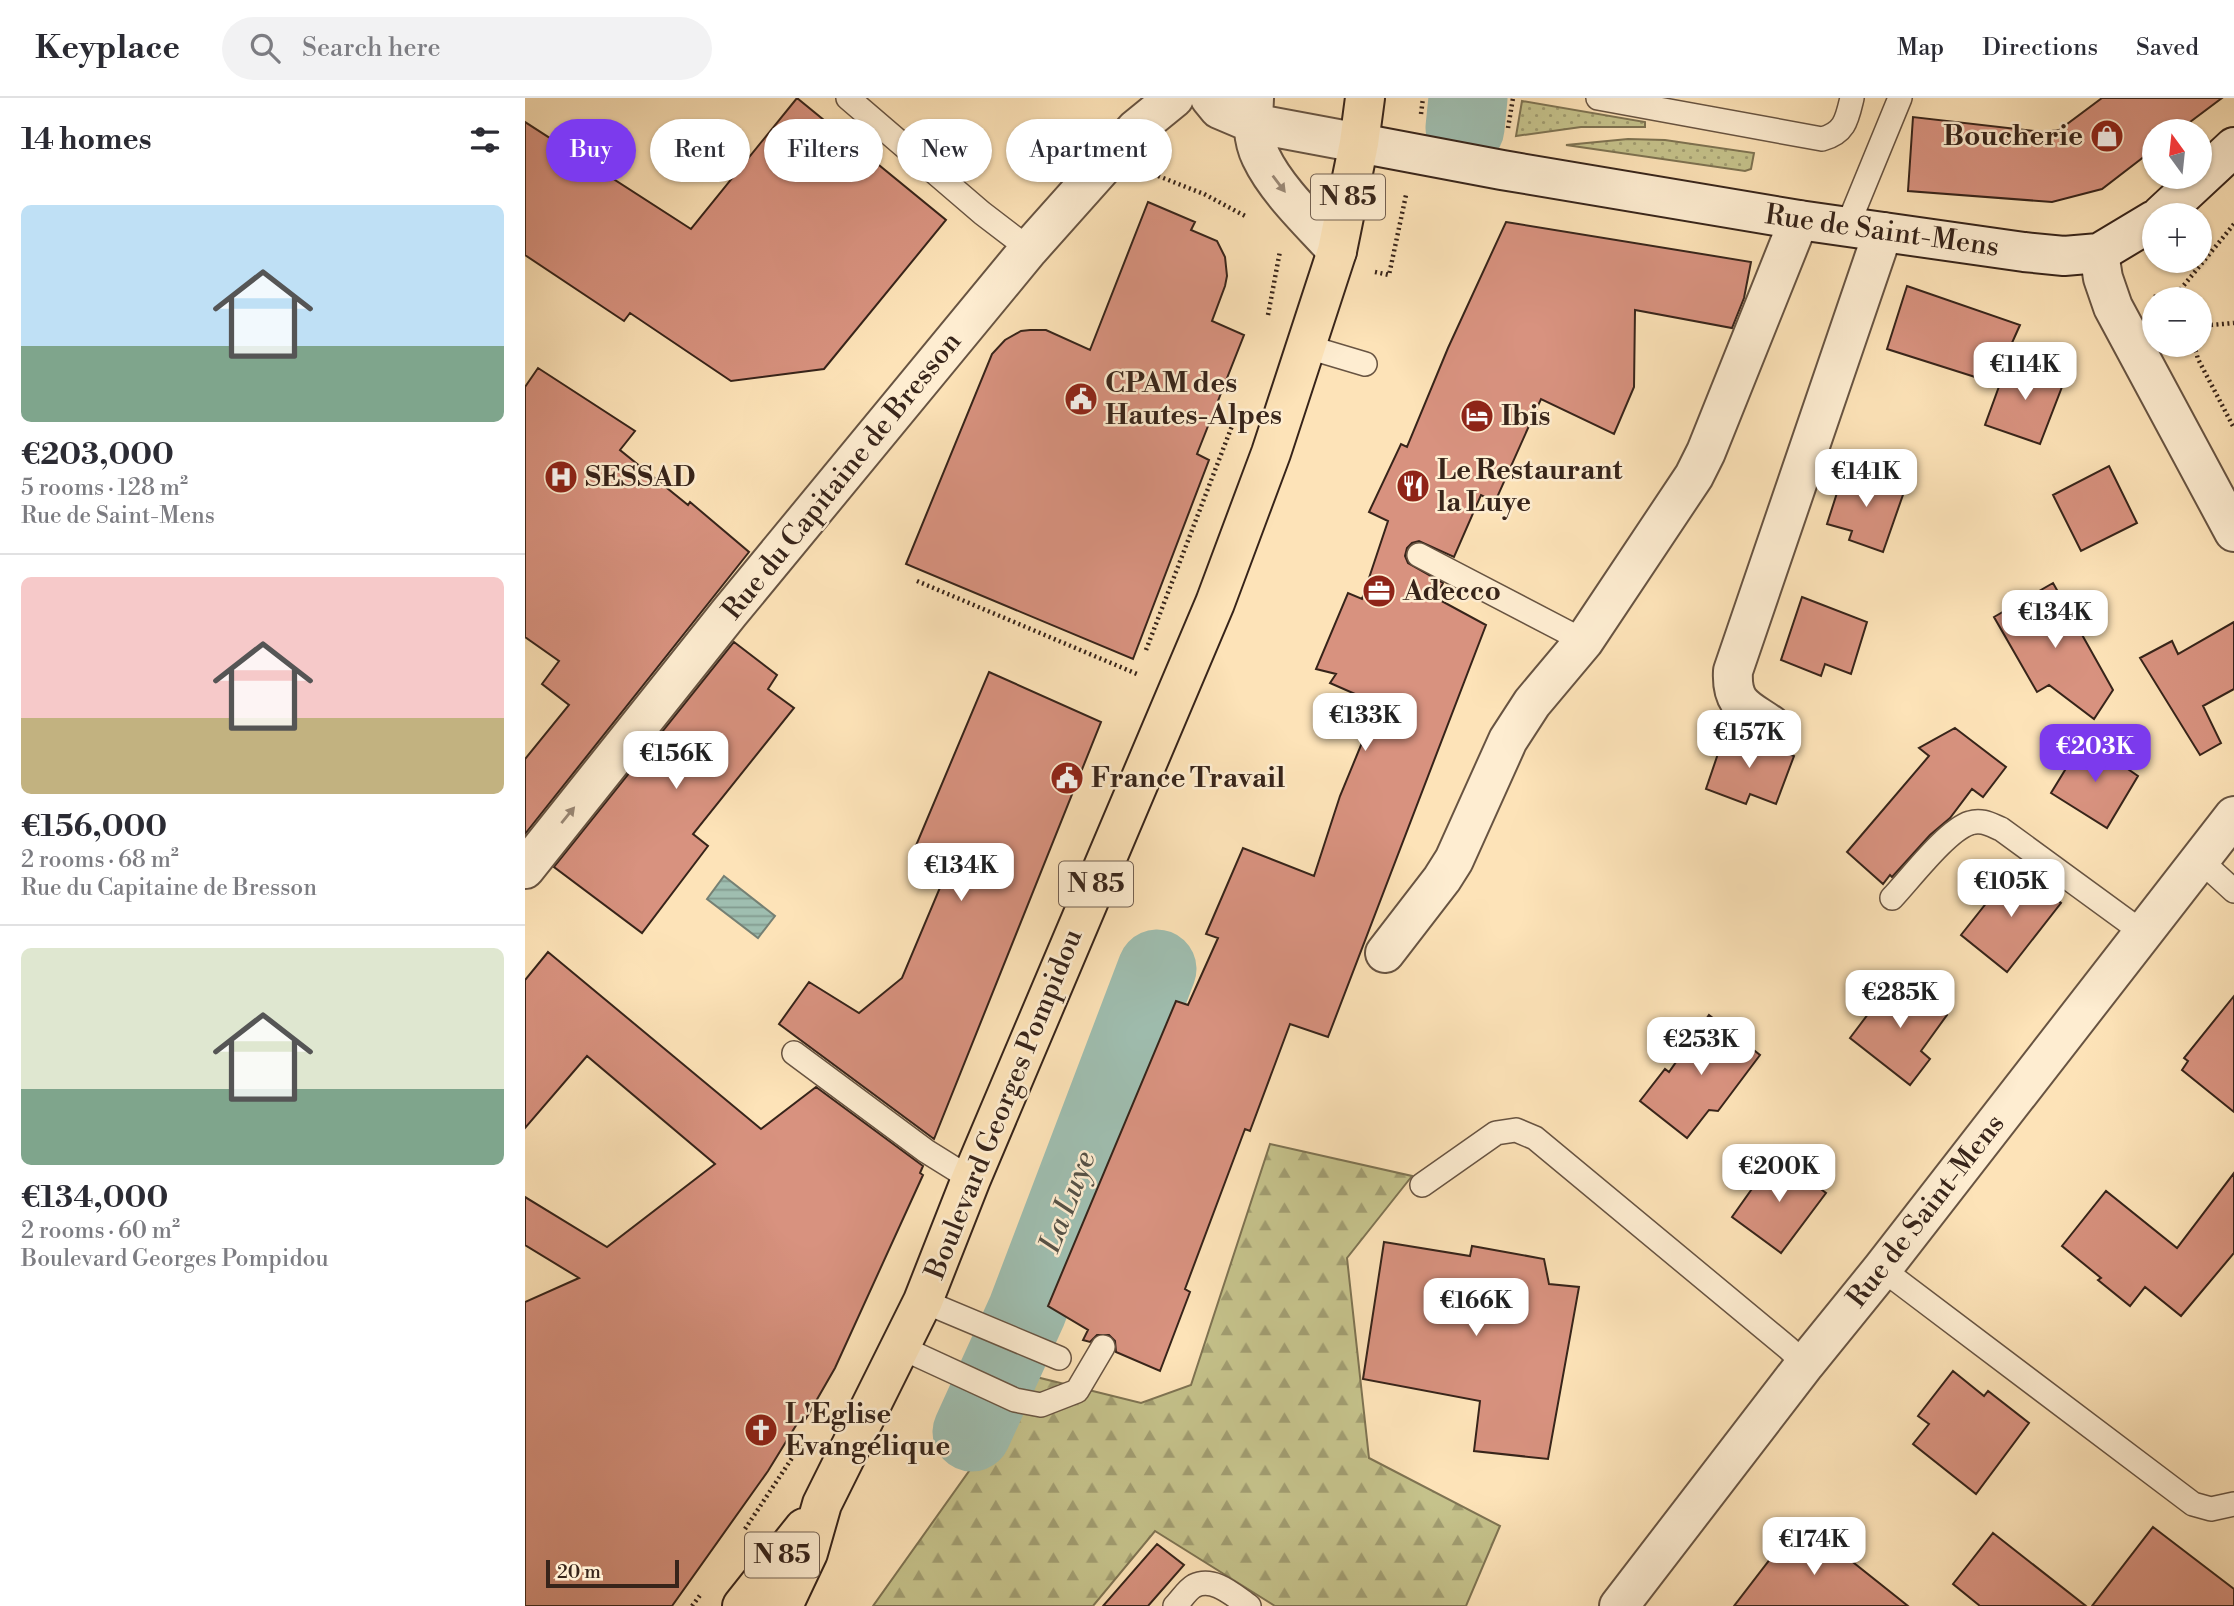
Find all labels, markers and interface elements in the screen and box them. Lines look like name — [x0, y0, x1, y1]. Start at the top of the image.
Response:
search box — [222, 17, 712, 80]
text: Keyplace — [35, 28, 180, 69]
icon: search — [246, 29, 284, 67]
text: Search here — [302, 32, 441, 64]
text: Map — [1897, 33, 1944, 63]
text: Directions — [1982, 33, 2098, 63]
text: Saved — [2136, 33, 2199, 63]
shop icon: Boucherie — [2088, 117, 2126, 155]
chip: Buy — [546, 119, 636, 182]
chip: Rent — [650, 119, 750, 182]
chip: Filters — [764, 119, 883, 182]
chip: New — [897, 119, 992, 182]
chip: Apartment — [1006, 119, 1172, 182]
place label: Boucherie — [1943, 119, 2083, 154]
north arrow — [2142, 119, 2212, 189]
map controls — [2142, 119, 2212, 357]
text: 14 homes — [21, 121, 152, 159]
icon: filters — [466, 121, 504, 159]
road number: N 85 — [1311, 174, 1385, 220]
one-way arrow — [1272, 175, 1286, 193]
street label: Rue de Saint-Mens — [1763, 197, 2001, 265]
button: + — [2142, 203, 2212, 273]
icon: home — [200, 251, 326, 377]
button: − — [2142, 287, 2212, 357]
street label: Rue du Capitaine de Bresson — [715, 325, 969, 627]
pin: €114K — [1976, 342, 2074, 402]
text: €114K — [1990, 351, 2060, 379]
place label: CPAM des Hautes-Alpes — [1105, 366, 1282, 433]
public building icon: CPAM des Hautes-Alpes — [1062, 380, 1100, 418]
hotel icon: Ibis — [1458, 397, 1496, 435]
place label: Ibis — [1501, 399, 1550, 434]
text: €203,000 — [21, 436, 174, 474]
pin: €141K — [1817, 450, 1915, 509]
place label: Le Restaurant la Luye — [1437, 453, 1624, 520]
hospital icon: SESSAD — [542, 458, 580, 496]
text: €141K — [1831, 458, 1901, 486]
place label: SESSAD — [585, 460, 695, 495]
restaurant icon: Le Restaurant la Luye — [1394, 467, 1432, 505]
text: 5 rooms · 128 m² — [21, 474, 188, 502]
text: Rue de Saint-Mens — [21, 502, 215, 530]
office icon: Adecco — [1360, 572, 1398, 610]
place label: Adecco — [1402, 574, 1501, 609]
pin: €134K — [2006, 590, 2104, 650]
text: €134K — [2018, 599, 2092, 627]
icon: home — [200, 623, 326, 749]
pin: €133K — [1316, 694, 1414, 753]
text: €133K — [1329, 702, 1401, 730]
pin: €157K — [1700, 710, 1798, 770]
text: €157K — [1713, 719, 1785, 747]
pin: €203K — [2046, 724, 2144, 784]
pin: €156K — [627, 732, 725, 791]
text: €203K — [2056, 733, 2134, 761]
text: €156K — [639, 740, 713, 768]
public building icon: France Travail — [1048, 759, 1086, 797]
place label: France Travail — [1091, 761, 1285, 796]
one-way arrow — [560, 807, 575, 825]
text: €156,000 — [21, 808, 167, 846]
pin: €134K — [912, 844, 1010, 903]
text: 2 rooms · 68 m² — [21, 846, 179, 874]
text: €134K — [924, 852, 998, 880]
pin: €105K — [1962, 860, 2060, 919]
road number: N 85 — [1059, 862, 1133, 906]
text: €105K — [1974, 868, 2048, 896]
text: Rue du Capitaine de Bresson — [21, 874, 317, 902]
street label: Boulevard Georges Pompidou — [917, 924, 1090, 1285]
pin: €285K — [1851, 970, 1949, 1030]
text: €285K — [1862, 979, 1938, 1007]
icon: home — [200, 994, 326, 1120]
pin: €253K — [1652, 1018, 1750, 1077]
text: €253K — [1663, 1026, 1739, 1054]
street label: Rue de Saint-Mens — [1840, 1107, 2012, 1315]
pin: €200K — [1730, 1144, 1828, 1204]
water label: La Luye — [1031, 1146, 1105, 1259]
text: €200K — [1738, 1153, 1820, 1181]
text: €134,000 — [21, 1179, 168, 1217]
text: 2 rooms · 60 m² — [21, 1217, 180, 1245]
text: Boulevard Georges Pompidou — [21, 1245, 329, 1273]
pin: €166K — [1427, 1278, 1525, 1338]
text: €166K — [1440, 1287, 1512, 1315]
place label: L'Eglise Evangélique — [785, 1397, 950, 1464]
church icon: L'Eglise Evangélique — [742, 1411, 780, 1449]
pin: €174K — [1765, 1518, 1863, 1577]
text: €174K — [1779, 1526, 1849, 1554]
road number: N 85 — [745, 1532, 819, 1578]
scale bar — [546, 1557, 679, 1589]
text: 20 m — [557, 1560, 601, 1584]

